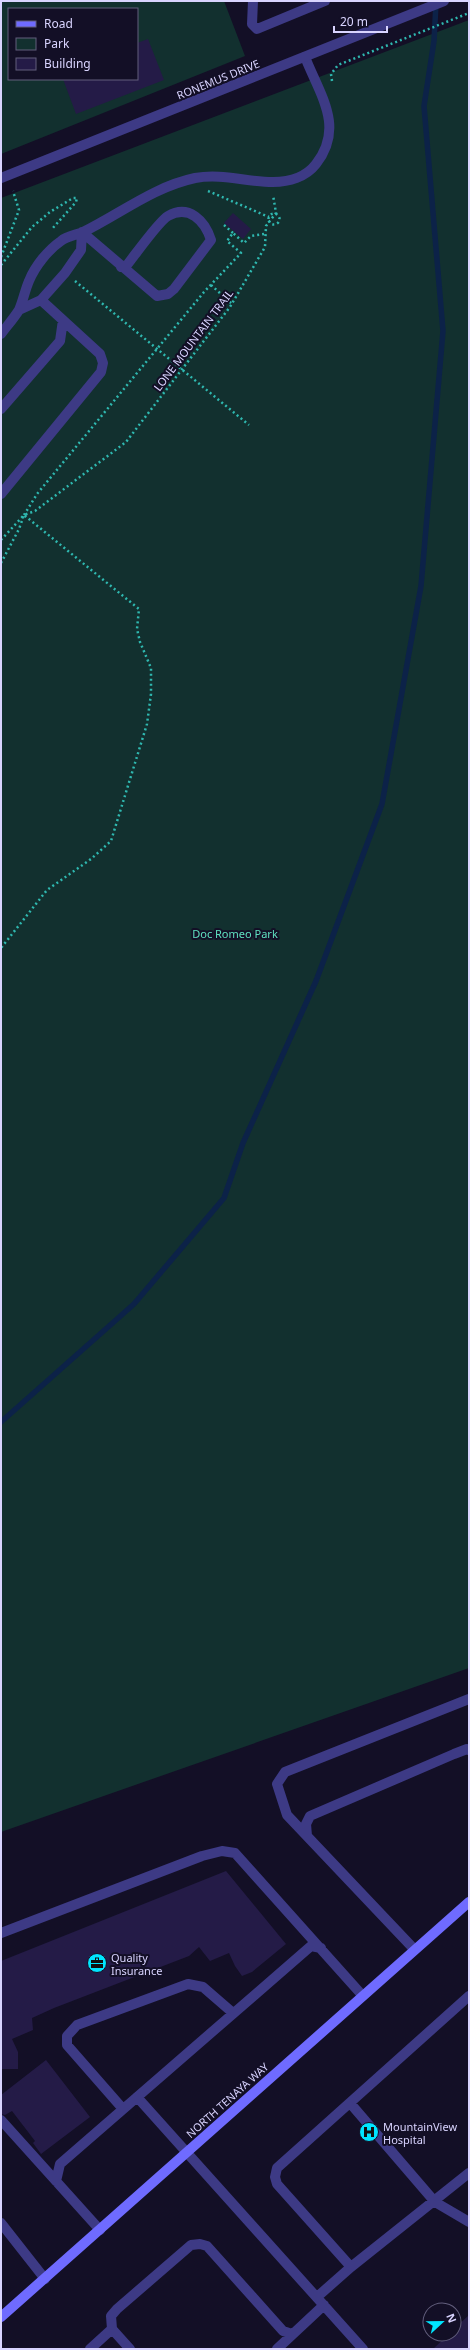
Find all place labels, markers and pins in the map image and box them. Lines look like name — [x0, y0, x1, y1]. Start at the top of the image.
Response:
place label: Quality Insurance — [111, 1950, 162, 1978]
office icon: Quality Insurance — [86, 1952, 108, 1974]
place label: MountainView Hospital — [383, 2119, 457, 2147]
hospital icon: MountainView Hospital — [358, 2121, 380, 2143]

